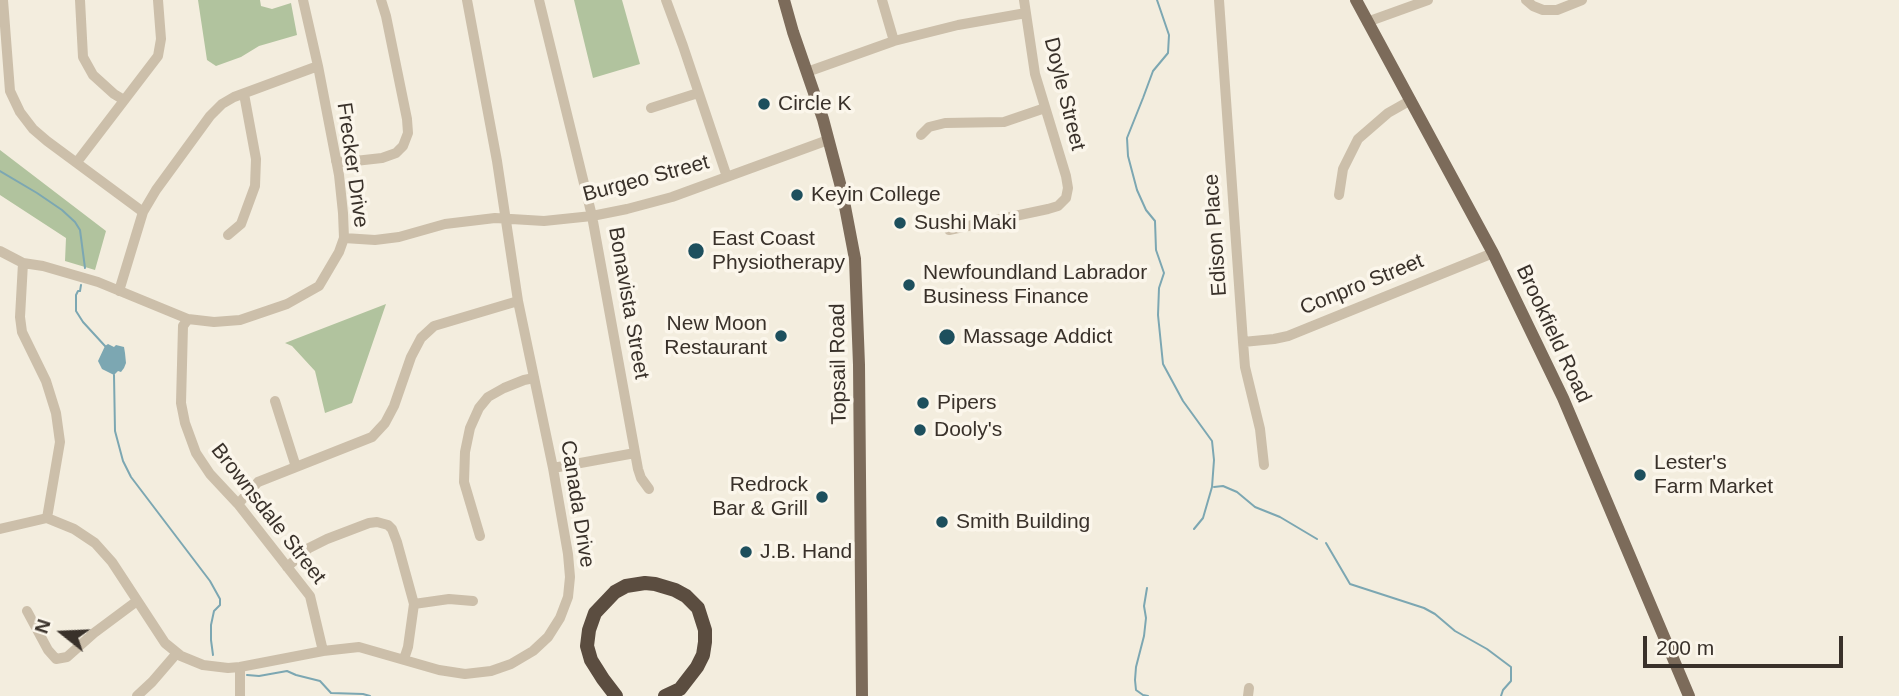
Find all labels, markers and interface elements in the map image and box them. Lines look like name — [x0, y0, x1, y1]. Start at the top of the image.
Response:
street label: Doyle Street — [1038, 35, 1090, 153]
place label: Circle K — [778, 91, 852, 117]
marker: Circle K — [756, 96, 772, 112]
street label: Frecker Drive — [331, 101, 373, 229]
street label: Burgeo Street — [580, 150, 712, 208]
street label: Edison Place — [1199, 173, 1233, 297]
place label: Keyin College — [811, 182, 941, 208]
marker: Keyin College — [789, 187, 805, 203]
place label: Sushi Maki — [914, 210, 1017, 236]
marker: Sushi Maki — [892, 215, 908, 231]
street label: Bonavista Street — [602, 225, 654, 381]
place label: East Coast Physiotherapy — [712, 226, 845, 276]
marker: East Coast Physiotherapy — [686, 241, 706, 261]
street label: Conpro Street — [1297, 249, 1427, 321]
place label: Newfoundland Labrador Business Finance — [923, 260, 1147, 310]
street label: Brookfield Road — [1510, 261, 1596, 407]
marker: Newfoundland Labrador Business Finance — [901, 277, 917, 293]
street label: Topsail Road — [825, 303, 853, 425]
place label: New Moon Restaurant — [664, 311, 767, 361]
place label: Massage Addict — [963, 324, 1112, 350]
marker: Massage Addict — [937, 327, 957, 347]
marker: New Moon Restaurant — [773, 328, 789, 344]
place label: Pipers — [937, 390, 997, 416]
marker: Pipers — [915, 395, 931, 411]
place label: Dooly's — [934, 417, 1002, 443]
marker: Dooly's — [912, 422, 928, 438]
street label: Brownsdale Street — [205, 439, 331, 589]
street label: Canada Drive — [555, 439, 599, 569]
place label: Lester's Farm Market — [1654, 450, 1773, 500]
marker: Lester's Farm Market — [1632, 467, 1648, 483]
place label: Redrock Bar & Grill — [712, 472, 808, 522]
marker: Redrock Bar & Grill — [814, 489, 830, 505]
place label: Smith Building — [956, 509, 1090, 535]
marker: Smith Building — [934, 514, 950, 530]
place label: J.B. Hand — [760, 539, 852, 565]
marker: J.B. Hand — [738, 544, 754, 560]
north arrow — [28, 598, 98, 668]
text: N — [30, 617, 55, 636]
scale bar — [1647, 622, 1846, 666]
text: 200 m — [1656, 636, 1714, 659]

